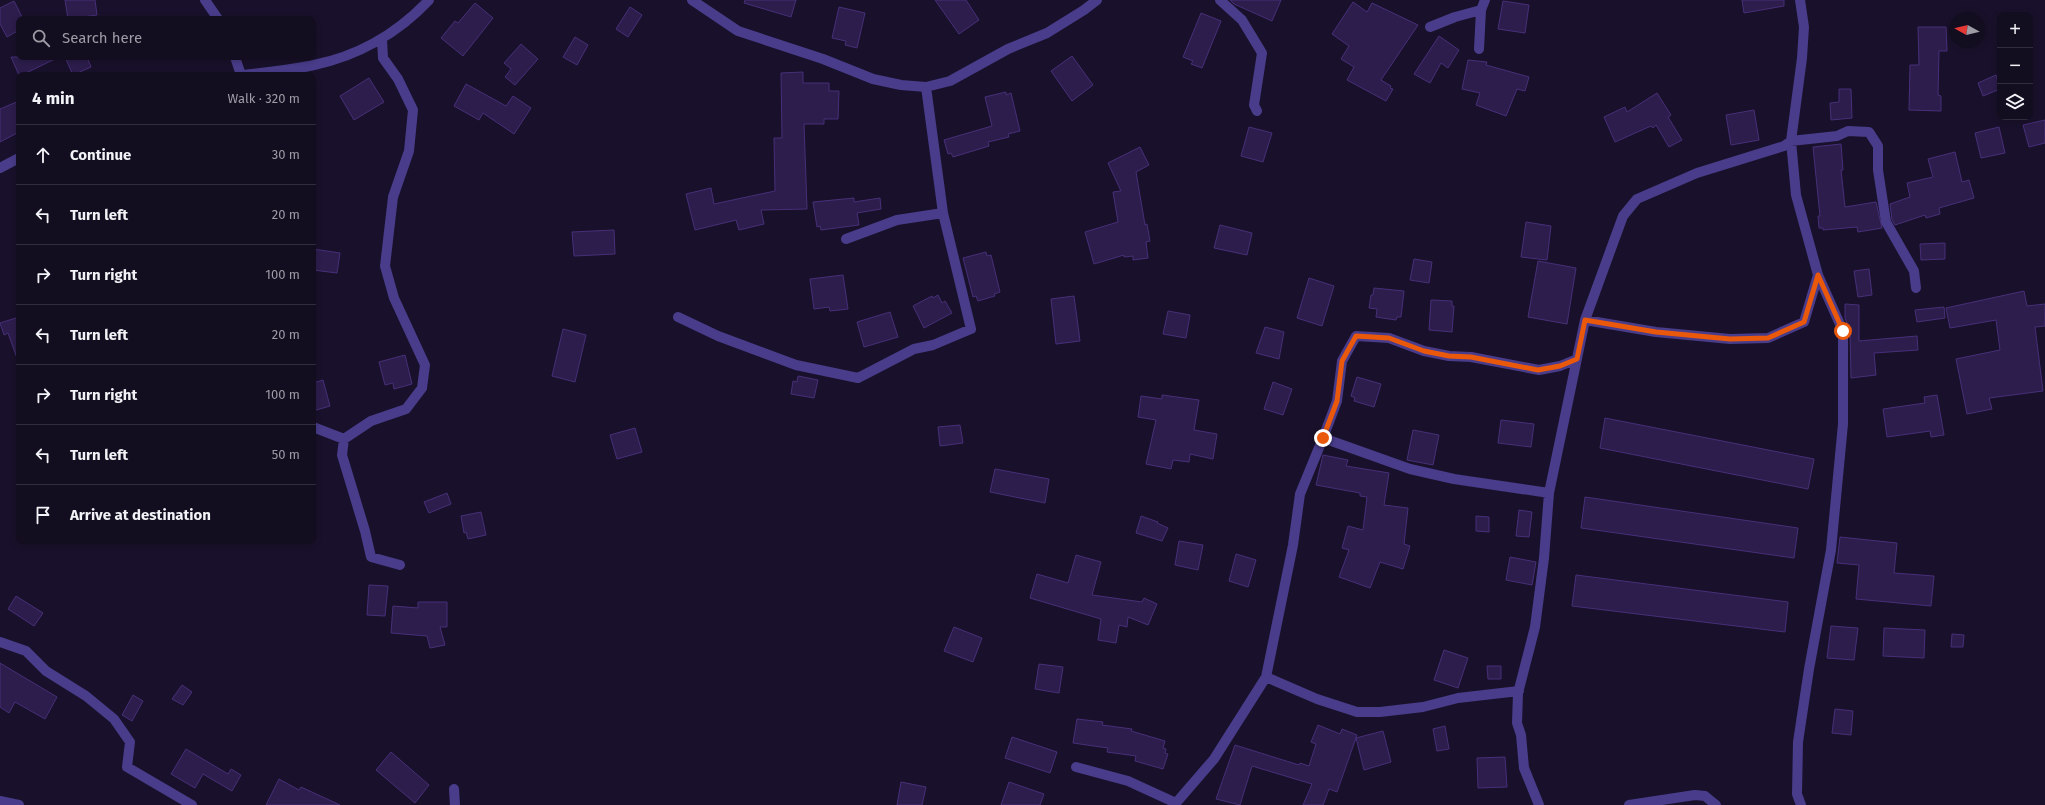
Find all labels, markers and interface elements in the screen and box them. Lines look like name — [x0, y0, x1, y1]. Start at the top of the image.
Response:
north arrow — [1949, 12, 1985, 48]
map controls — [1997, 12, 2033, 120]
button: + — [1997, 12, 2033, 48]
search box — [16, 16, 316, 60]
icon: search — [30, 27, 52, 49]
text: Search here — [62, 29, 142, 47]
button: − — [1997, 48, 2033, 84]
button: layers — [1997, 84, 2033, 120]
text: 4 min — [32, 88, 75, 109]
text: Walk · 320 m — [228, 91, 300, 106]
icon: ahead — [32, 144, 54, 166]
text: Continue — [70, 146, 131, 164]
text: 30 m — [272, 147, 300, 162]
icon: left — [32, 204, 54, 226]
text: Turn left — [70, 206, 128, 224]
text: 20 m — [272, 207, 300, 222]
icon: right — [32, 264, 54, 286]
text: Turn right — [70, 266, 137, 284]
text: 100 m — [265, 267, 300, 282]
route start — [1834, 322, 1852, 340]
icon: left — [32, 324, 54, 346]
text: Turn left — [70, 326, 128, 344]
text: 20 m — [272, 327, 300, 342]
icon: right — [32, 384, 54, 406]
text: Turn right — [70, 386, 137, 404]
text: 100 m — [265, 387, 300, 402]
route end — [1314, 429, 1332, 447]
icon: left — [32, 444, 54, 466]
text: Turn left — [70, 446, 128, 464]
text: 50 m — [272, 447, 300, 462]
icon: arrive — [32, 504, 54, 526]
text: Arrive at destination — [70, 506, 211, 524]

